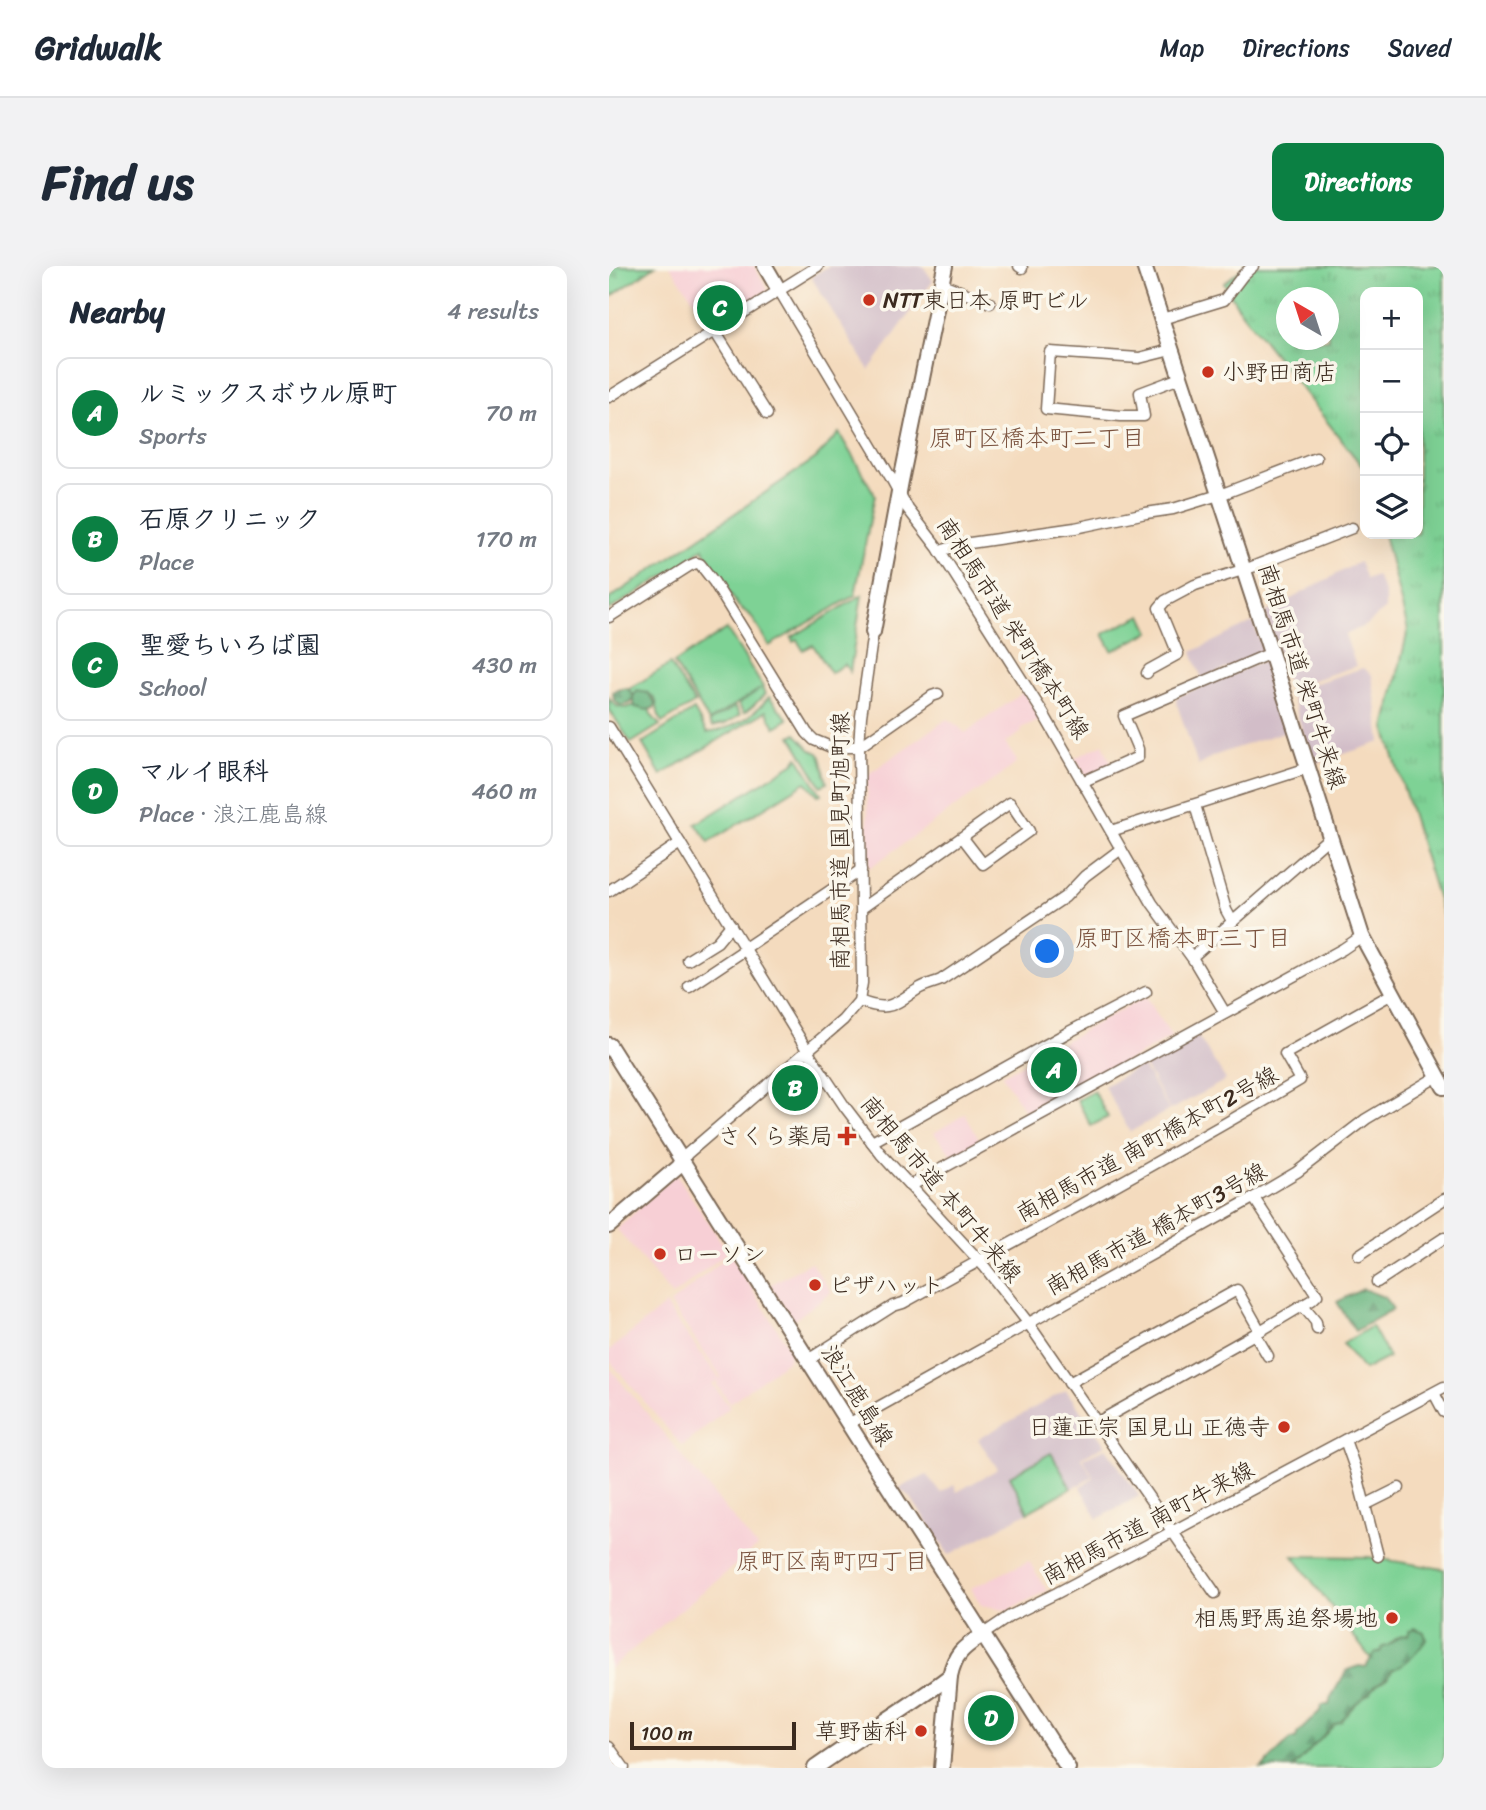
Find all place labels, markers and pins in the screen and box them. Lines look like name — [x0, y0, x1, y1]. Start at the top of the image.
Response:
place label: NTT東日本 原町ビル — [883, 280, 1089, 321]
pin: C — [697, 282, 743, 334]
marker: NTT東日本 原町ビル — [861, 292, 877, 308]
place label: 小野田商店 — [1222, 352, 1337, 393]
marker: 小野田商店 — [1200, 364, 1216, 380]
pin: A — [1031, 1044, 1077, 1096]
pin: B — [772, 1062, 818, 1114]
place label: さくら薬局 — [718, 1116, 833, 1157]
marker: さくら薬局 — [839, 1128, 855, 1144]
place label: ローソン — [674, 1234, 766, 1275]
marker: ローソン — [652, 1246, 668, 1262]
place label: ピザハット — [829, 1265, 944, 1306]
marker: ピザハット — [807, 1277, 823, 1293]
place label: 日蓮正宗 国見山 正徳寺 — [1028, 1407, 1270, 1448]
marker: 日蓮正宗 国見山 正徳寺 — [1276, 1419, 1292, 1435]
place label: 相馬野馬追祭場地 — [1194, 1598, 1378, 1639]
marker: 相馬野馬追祭場地 — [1384, 1610, 1400, 1626]
pin: D — [968, 1692, 1014, 1744]
place label: 草野歯科 — [815, 1711, 907, 1752]
marker: 草野歯科 — [913, 1723, 929, 1739]

